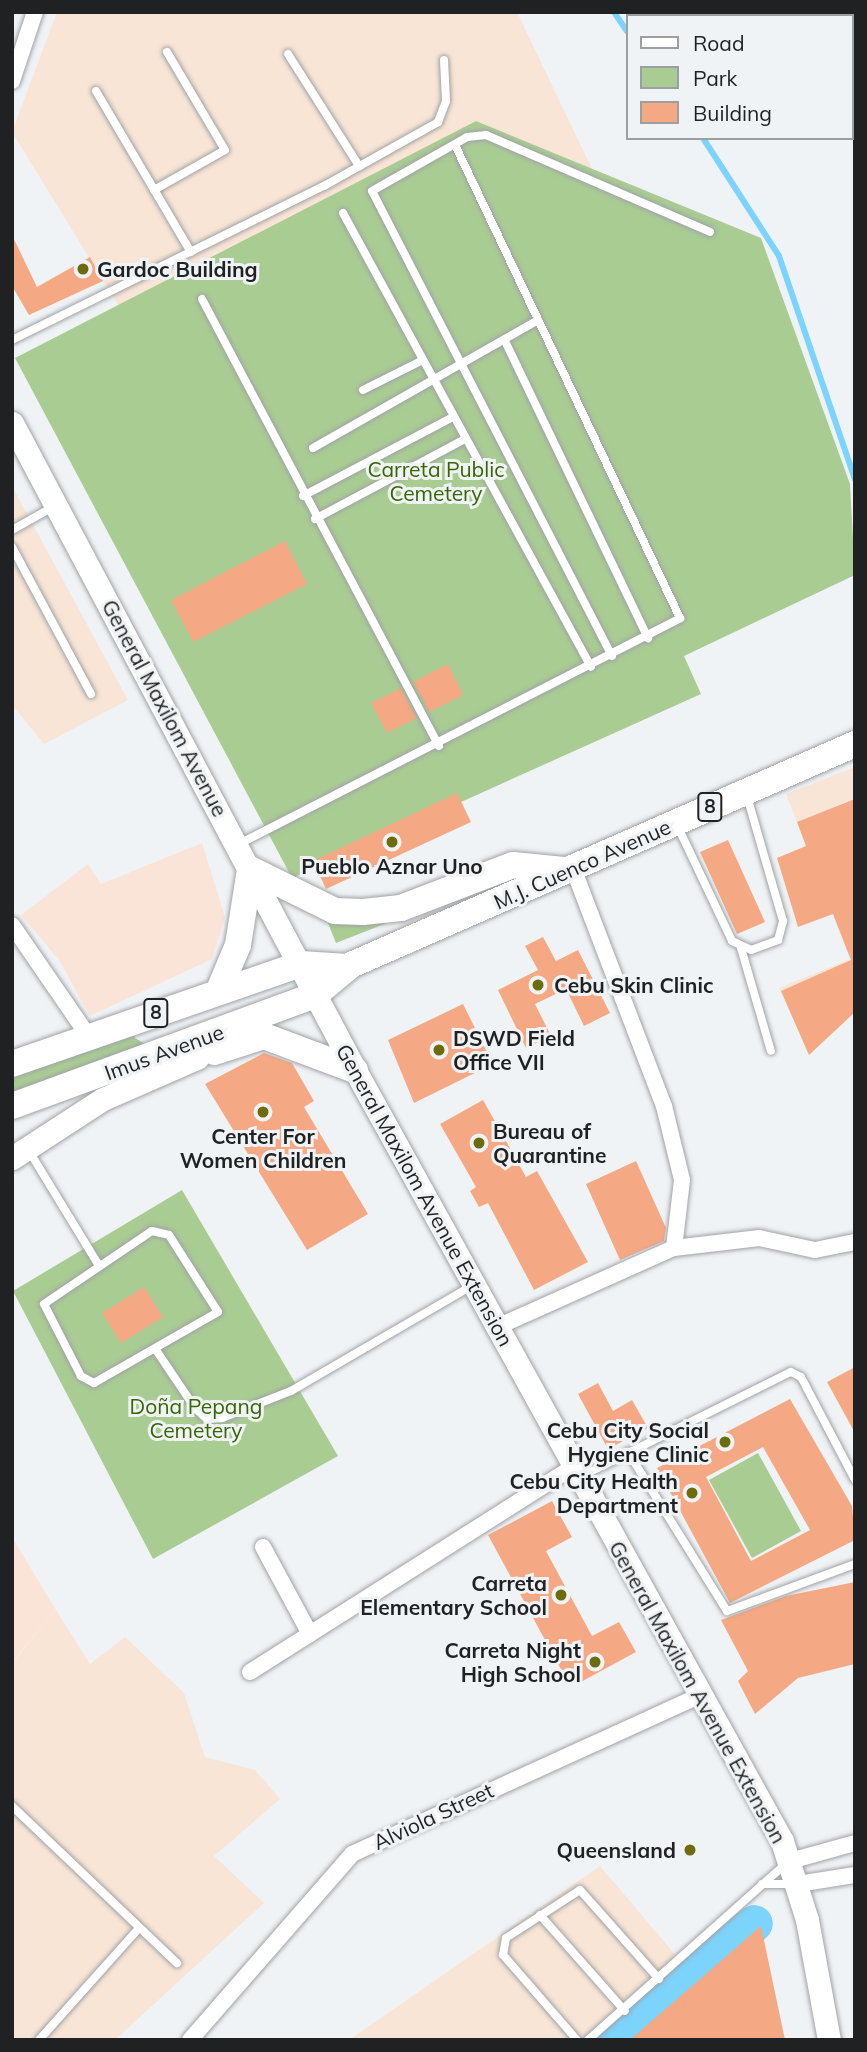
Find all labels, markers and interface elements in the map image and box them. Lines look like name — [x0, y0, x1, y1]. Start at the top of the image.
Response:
legend — [626, 14, 853, 140]
text: Road — [693, 30, 744, 56]
text: Park — [693, 65, 737, 91]
text: Building — [693, 100, 772, 126]
place label: Gardoc Building — [97, 256, 258, 282]
marker: Gardoc Building — [75, 261, 91, 277]
park label: Carreta Public Cemetery — [367, 456, 505, 506]
street label: General Maxilom Avenue — [97, 595, 233, 821]
road number: 8 — [696, 792, 724, 822]
street label: M.J. Cuenco Avenue — [490, 814, 674, 914]
marker: Pueblo Aznar Uno — [384, 834, 400, 850]
place label: Pueblo Aznar Uno — [301, 853, 483, 879]
place label: Cebu Skin Clinic — [554, 972, 714, 998]
marker: Cebu Skin Clinic — [528, 975, 548, 995]
road number: 8 — [142, 998, 170, 1028]
street label: Imus Avenue — [101, 1019, 227, 1085]
place label: DSWD Field Office VII — [453, 1025, 575, 1075]
street label: General Maxilom Avenue Extension — [331, 1039, 519, 1351]
marker: DSWD Field Office VII — [431, 1042, 447, 1058]
marker: Center For Women Children — [255, 1104, 271, 1120]
place label: Bureau of Quarantine — [493, 1118, 607, 1168]
place label: Center For Women Children — [180, 1123, 346, 1173]
marker: Bureau of Quarantine — [471, 1135, 487, 1151]
park label: Doña Pepang Cemetery — [130, 1393, 262, 1443]
place label: Cebu City Social Hygiene Clinic — [547, 1417, 709, 1467]
marker: Cebu City Social Hygiene Clinic — [715, 1432, 735, 1452]
place label: Cebu City Health Department — [510, 1468, 678, 1518]
marker: Cebu City Health Department — [684, 1485, 700, 1501]
street label: General Maxilom Avenue Extension — [604, 1536, 792, 1848]
place label: Carreta Elementary School — [360, 1570, 547, 1620]
marker: Carreta Elementary School — [553, 1587, 569, 1603]
place label: Carreta Night High School — [444, 1637, 581, 1687]
marker: Carreta Night High School — [587, 1654, 603, 1670]
street label: Alviola Street — [369, 1777, 497, 1855]
place label: Queensland — [557, 1837, 676, 1863]
marker: Queensland — [682, 1842, 698, 1858]

